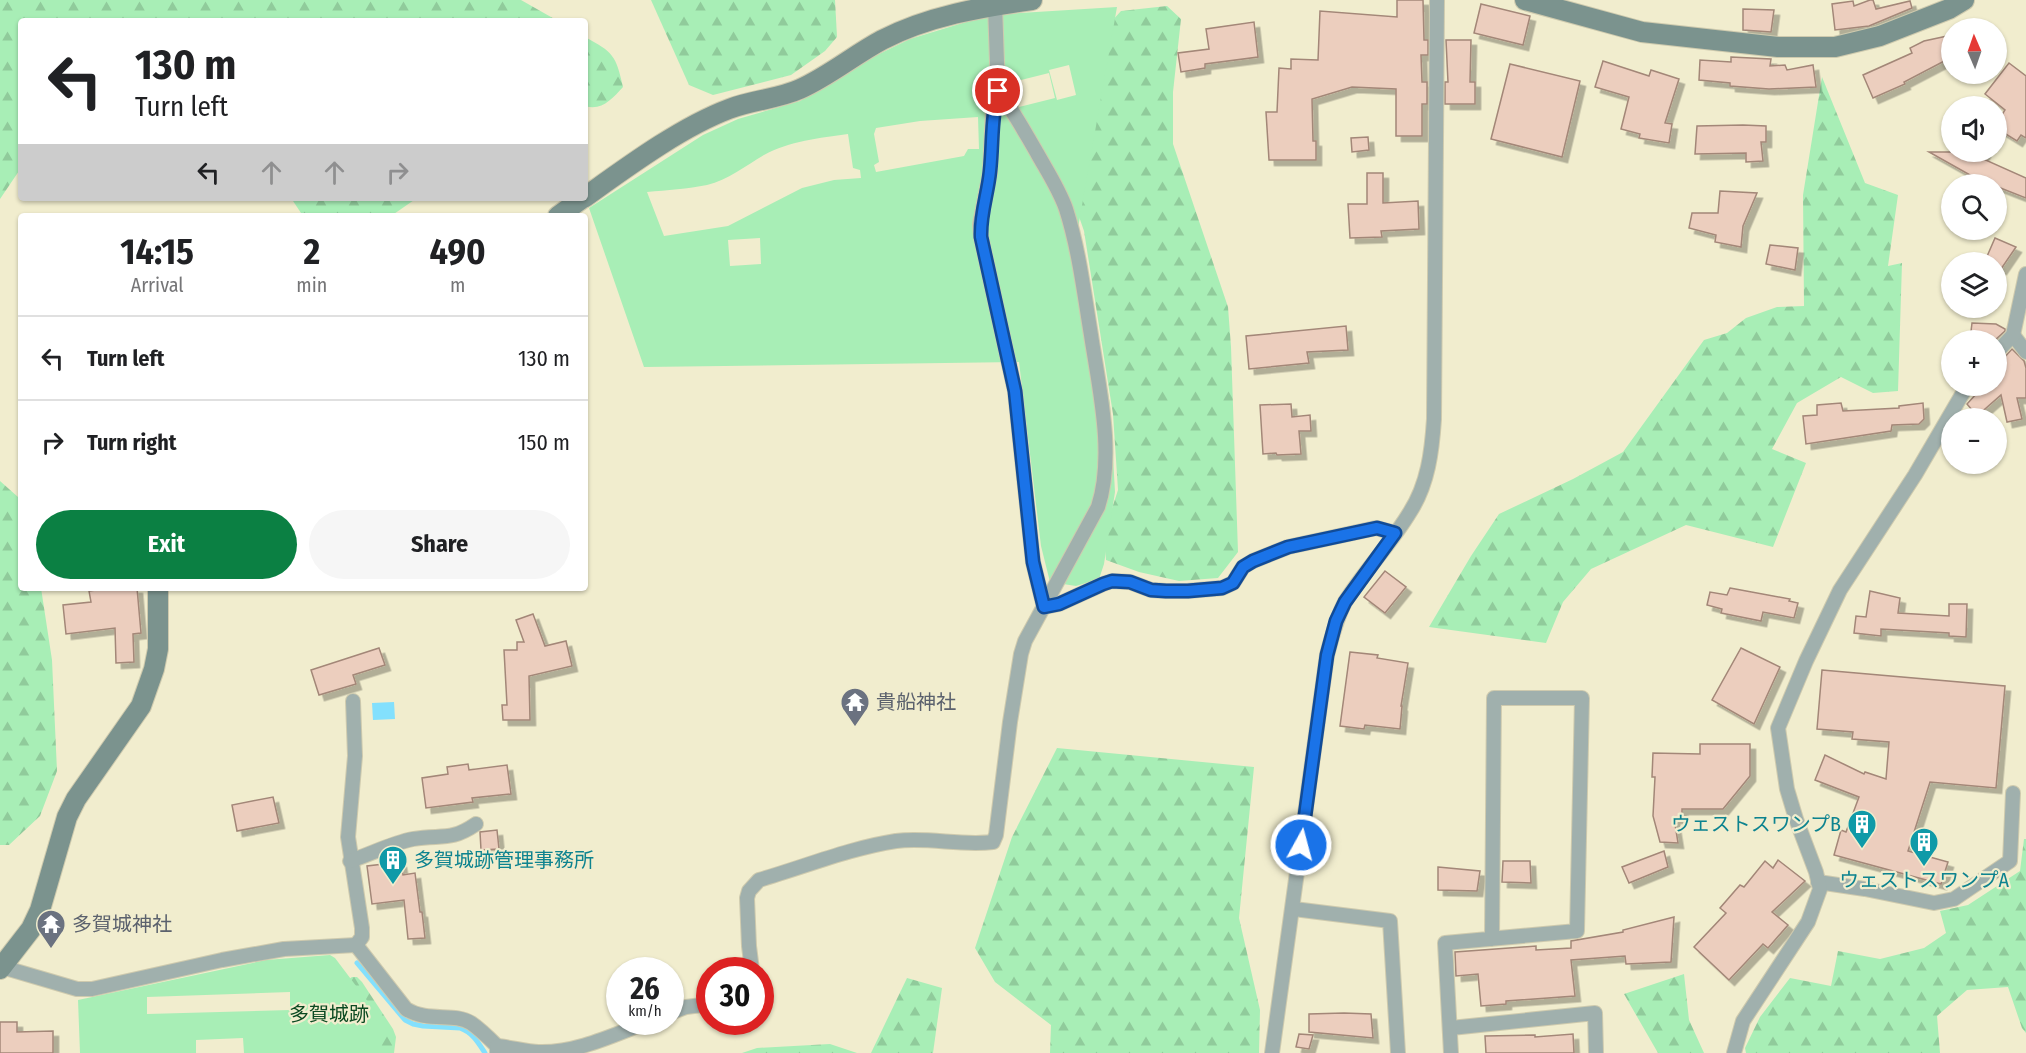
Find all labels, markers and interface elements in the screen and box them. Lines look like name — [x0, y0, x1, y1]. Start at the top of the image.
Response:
north arrow — [1941, 18, 2007, 84]
map controls — [1941, 18, 2007, 474]
text: 130 m — [135, 40, 236, 90]
icon: left — [36, 42, 114, 120]
pin — [972, 65, 1023, 116]
icon: arrive — [981, 74, 1014, 107]
text: Turn left — [135, 91, 228, 123]
button: sound — [1941, 96, 2007, 162]
icon: left — [192, 156, 225, 189]
icon: ahead — [255, 156, 288, 189]
icon: ahead — [318, 156, 351, 189]
icon: right — [381, 156, 414, 189]
button: search — [1941, 174, 2007, 240]
text: 14:15 — [120, 230, 194, 274]
text: 2 — [303, 230, 320, 274]
text: 490 — [430, 230, 486, 274]
button: layers — [1941, 252, 2007, 318]
text: Arrival — [131, 273, 184, 297]
text: min — [296, 273, 327, 297]
text: m — [450, 273, 465, 297]
button: + — [1941, 330, 2007, 396]
icon: left — [36, 342, 69, 375]
text: Turn left — [87, 345, 165, 372]
text: 130 m — [518, 345, 570, 372]
button: − — [1941, 408, 2007, 474]
icon: right — [36, 426, 69, 459]
text: Turn right — [87, 429, 176, 456]
text: 150 m — [518, 429, 570, 456]
button: Exit — [36, 510, 297, 579]
button: Share — [309, 510, 570, 579]
temple icon: 貴船神社 — [839, 686, 871, 728]
place label: 貴船神社 — [876, 690, 956, 714]
building icon: ウェストスワンプB — [1846, 808, 1878, 850]
place label: ウェストスワンプB — [1671, 812, 1841, 836]
position arrow — [1269, 813, 1333, 877]
building icon: ウェストスワンプA — [1908, 826, 1940, 868]
building icon: 多賀城跡管理事務所 — [377, 844, 409, 886]
place label: 多賀城跡管理事務所 — [414, 848, 594, 872]
place label: ウェストスワンプA — [1839, 868, 2009, 892]
temple icon: 多賀城神社 — [35, 908, 67, 950]
place label: 多賀城神社 — [72, 912, 172, 936]
speed limit sign: 30 — [696, 957, 774, 1035]
text: 26 — [630, 971, 660, 1007]
park label: 多賀城跡 — [289, 1002, 369, 1026]
text: km/h — [628, 1002, 662, 1020]

